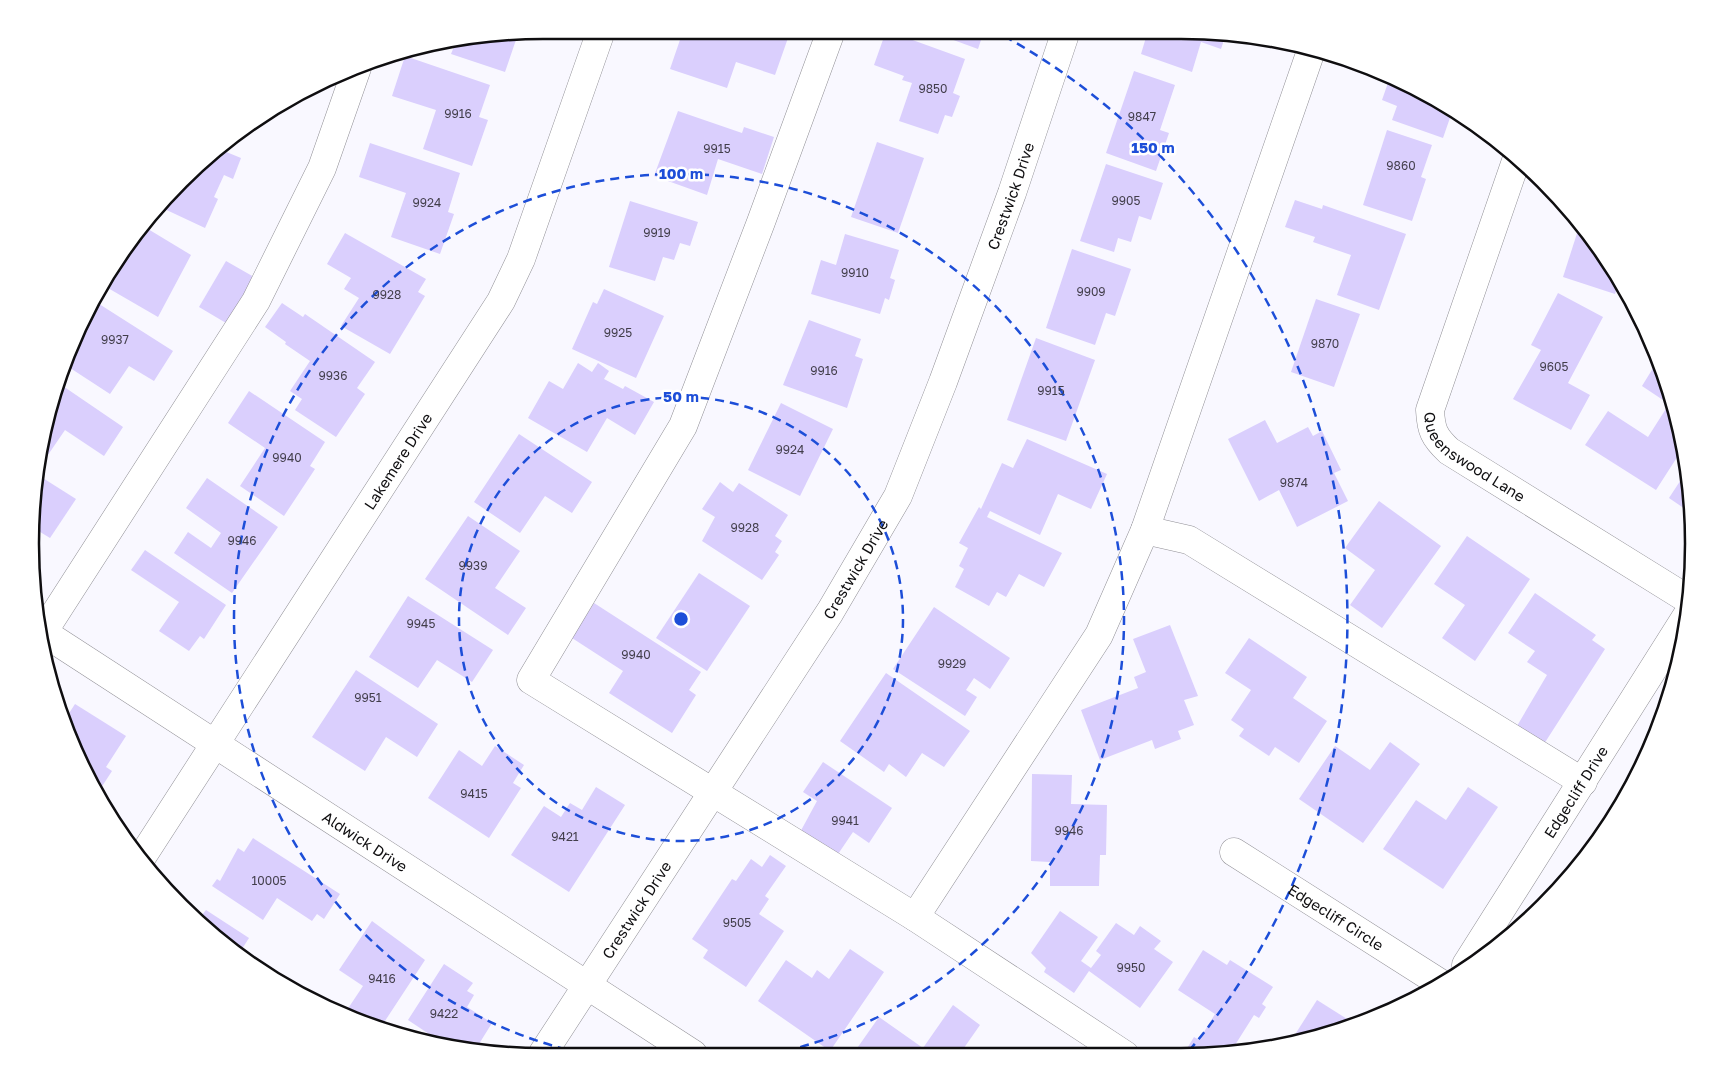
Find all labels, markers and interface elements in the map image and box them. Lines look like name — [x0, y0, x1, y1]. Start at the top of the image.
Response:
house number: 9850 — [919, 81, 947, 96]
house number: 9916 — [444, 106, 472, 121]
house number: 9847 — [1128, 109, 1156, 124]
text: 150 m — [1131, 138, 1175, 156]
street label: Crestwick Drive — [983, 140, 1037, 252]
house number: 9915 — [703, 141, 731, 156]
house number: 9860 — [1386, 158, 1416, 173]
text: 100 m — [659, 164, 703, 182]
house number: 9905 — [1112, 193, 1140, 208]
house number: 9924 — [413, 195, 441, 210]
house number: 9919 — [643, 225, 671, 240]
house number: 9910 — [841, 265, 869, 280]
house number: 9909 — [1076, 284, 1106, 299]
house number: 9928 — [373, 287, 401, 302]
house number: 9925 — [604, 325, 632, 340]
house number: 9937 — [101, 332, 129, 347]
house number: 9870 — [1311, 336, 1339, 351]
house number: 9605 — [1540, 359, 1568, 374]
house number: 9916 — [810, 363, 838, 378]
house number: 9936 — [319, 368, 347, 383]
house number: 9915 — [1037, 383, 1065, 398]
text: 50 m — [663, 387, 699, 405]
street label: Lakemere Drive — [360, 409, 436, 513]
street label: Queenswood Lane — [1421, 411, 1529, 505]
house number: 9924 — [776, 442, 804, 457]
house number: 9940 — [272, 450, 302, 465]
house number: 9874 — [1280, 475, 1308, 490]
street label: Crestwick Drive — [819, 516, 892, 622]
house number: 9928 — [731, 520, 759, 535]
house number: 9946 — [227, 533, 257, 548]
house number: 9939 — [459, 558, 487, 573]
centre of rings — [672, 610, 690, 628]
house number: 9945 — [407, 616, 435, 631]
house number: 9940 — [621, 647, 651, 662]
house number: 9929 — [938, 656, 966, 671]
house number: 9951 — [354, 690, 382, 705]
street label: Edgecliff Drive — [1540, 742, 1611, 841]
house number: 9415 — [460, 786, 488, 801]
street label: Aldwick Drive — [319, 807, 411, 876]
house number: 9941 — [831, 813, 859, 828]
house number: 9946 — [1054, 823, 1084, 838]
house number: 9421 — [551, 829, 579, 844]
street label: Crestwick Drive — [598, 857, 675, 962]
house number: 10005 — [251, 873, 287, 888]
street label: Edgecliff Circle — [1285, 880, 1387, 954]
house number: 9505 — [723, 915, 751, 930]
house number: 9950 — [1117, 960, 1145, 975]
house number: 9416 — [368, 971, 396, 986]
house number: 9422 — [430, 1006, 458, 1021]

